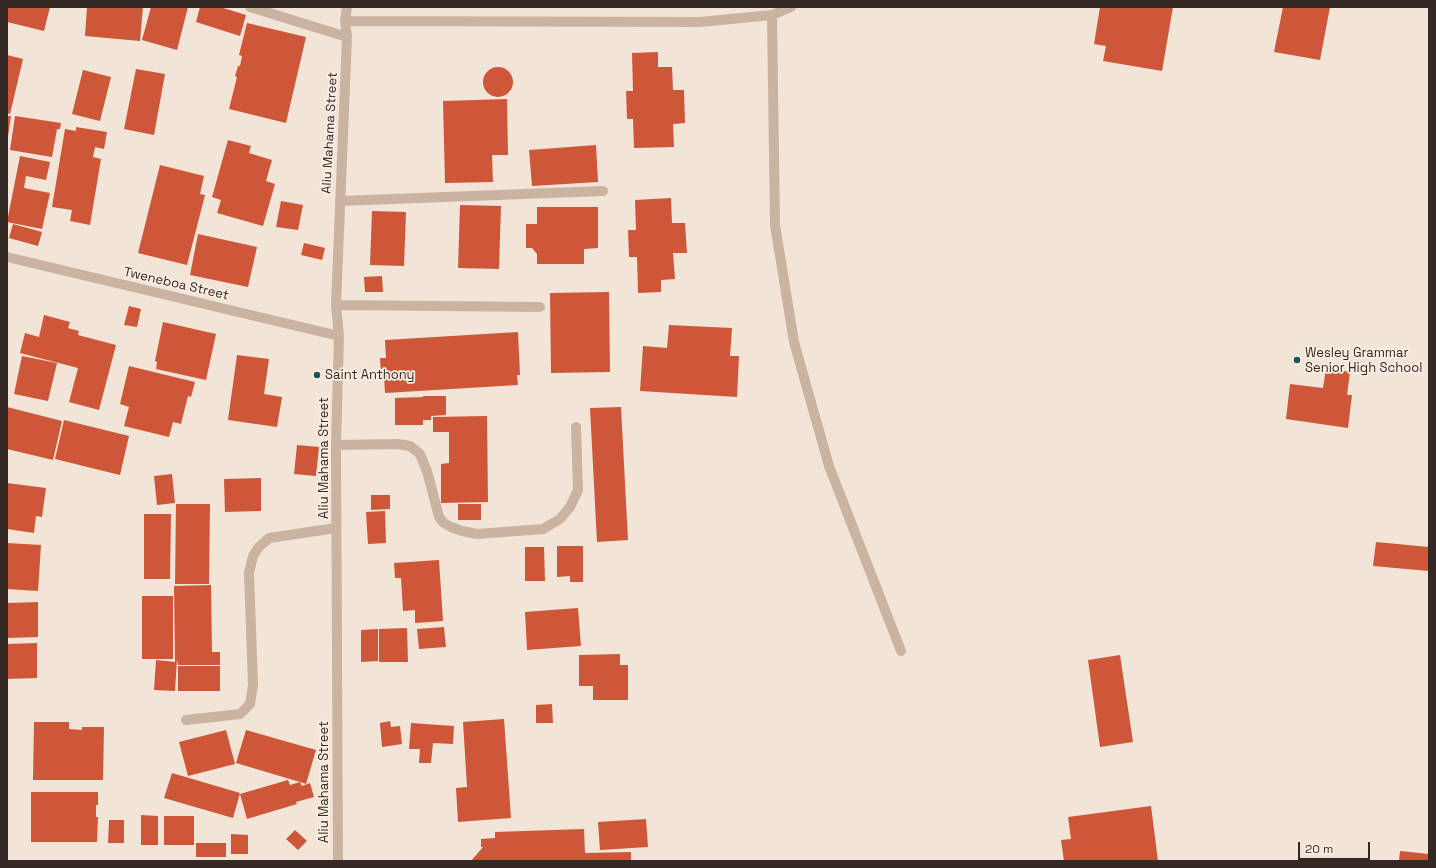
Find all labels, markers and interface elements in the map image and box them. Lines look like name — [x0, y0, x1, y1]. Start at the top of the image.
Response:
street label: Aliu Mahama Street — [319, 72, 341, 194]
street label: Tweneboa Street — [122, 264, 230, 304]
place label: Wesley Grammar Senior High School — [1305, 345, 1422, 376]
marker: Wesley Grammar Senior High School — [1292, 355, 1302, 365]
place label: Saint Anthony — [325, 367, 415, 383]
marker: Saint Anthony — [312, 370, 322, 380]
street label: Aliu Mahama Street — [316, 397, 332, 519]
street label: Aliu Mahama Street — [316, 721, 332, 843]
scale bar — [1300, 834, 1372, 860]
text: 20 m — [1305, 841, 1333, 857]

